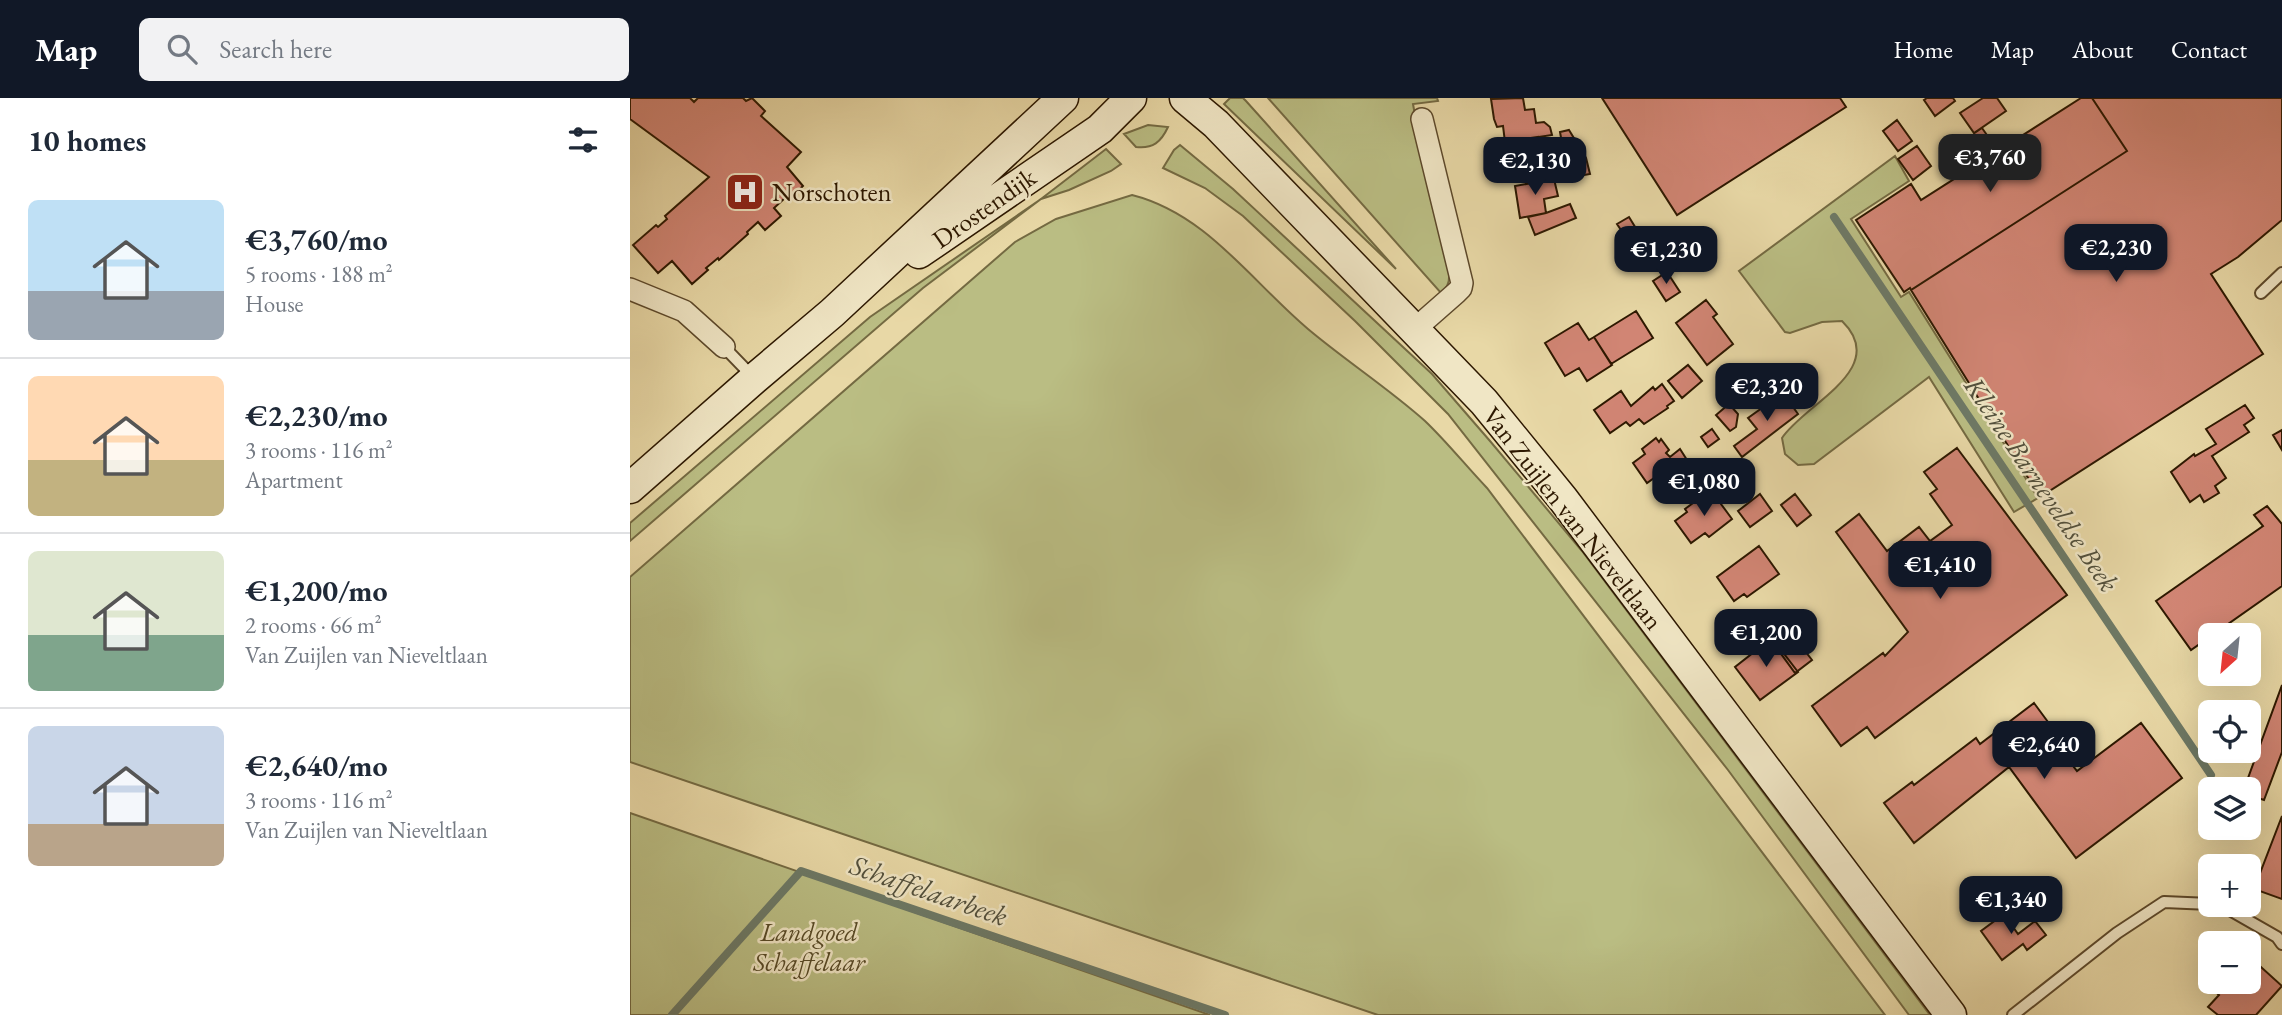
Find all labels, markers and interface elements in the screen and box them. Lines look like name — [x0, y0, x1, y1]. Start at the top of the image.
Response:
search box — [139, 18, 629, 81]
text: Map — [35, 28, 97, 71]
icon: search — [163, 30, 201, 68]
text: Search here — [219, 32, 332, 66]
text: Home — [1893, 34, 1953, 65]
text: Map — [1991, 34, 2034, 65]
text: About — [2072, 34, 2133, 65]
text: Contact — [2171, 34, 2247, 65]
text: 10 homes — [28, 121, 146, 160]
icon: filters — [564, 121, 602, 159]
pin: €3,760 — [1933, 134, 2047, 194]
pin: €2,130 — [1478, 138, 1592, 197]
text: €3,760 — [1954, 142, 2026, 172]
text: €2,130 — [1499, 145, 1571, 175]
street label: Drostendijk — [925, 159, 1043, 256]
hospital icon: Norschoten — [724, 171, 766, 213]
place label: Norschoten — [772, 175, 892, 209]
text: €3,760/mo — [245, 220, 388, 259]
pin: €2,230 — [2059, 225, 2173, 284]
pin: €1,230 — [1609, 226, 1723, 286]
icon: home — [84, 228, 168, 312]
text: €2,230 — [2080, 232, 2152, 262]
text: €1,230 — [1630, 234, 1702, 264]
text: 5 rooms · 188 m² — [245, 259, 393, 289]
text: House — [245, 289, 304, 319]
pin: €2,320 — [1710, 364, 1824, 423]
water label: Kleine Barneveldse Beek — [1956, 369, 2127, 599]
text: €2,320 — [1731, 371, 1803, 401]
text: €2,230/mo — [245, 396, 388, 435]
street label: Van Zuijlen van Nieveltlaan — [1475, 399, 1671, 637]
icon: home — [84, 404, 168, 488]
text: 3 rooms · 116 m² — [245, 435, 393, 465]
pin: €1,080 — [1647, 458, 1761, 518]
text: Apartment — [245, 465, 343, 495]
text: €1,080 — [1668, 466, 1740, 496]
pin: €1,410 — [1883, 542, 1997, 601]
text: €1,410 — [1904, 549, 1976, 579]
text: €1,200/mo — [245, 571, 388, 610]
icon: home — [84, 579, 168, 663]
text: 2 rooms · 66 m² — [245, 610, 382, 640]
pin: €1,200 — [1709, 610, 1823, 669]
text: €1,200 — [1730, 617, 1802, 647]
north arrow — [2198, 623, 2261, 686]
map controls — [2198, 623, 2261, 994]
text: Van Zuijlen van Nieveltlaan — [245, 640, 488, 670]
button: locate — [2198, 700, 2261, 763]
pin: €2,640 — [1987, 722, 2101, 781]
text: €2,640 — [2008, 729, 2080, 759]
text: €2,640/mo — [245, 746, 388, 785]
icon: home — [84, 754, 168, 838]
button: layers — [2198, 777, 2261, 840]
text: 3 rooms · 116 m² — [245, 785, 393, 815]
text: Van Zuijlen van Nieveltlaan — [245, 815, 488, 845]
water label: Schaffelaarbeek — [845, 846, 1013, 934]
button: + — [2198, 854, 2261, 917]
pin: €1,340 — [1954, 876, 2068, 936]
text: €1,340 — [1975, 884, 2047, 914]
park label: Landgoed Schaffelaar — [752, 915, 866, 979]
button: − — [2198, 931, 2261, 994]

